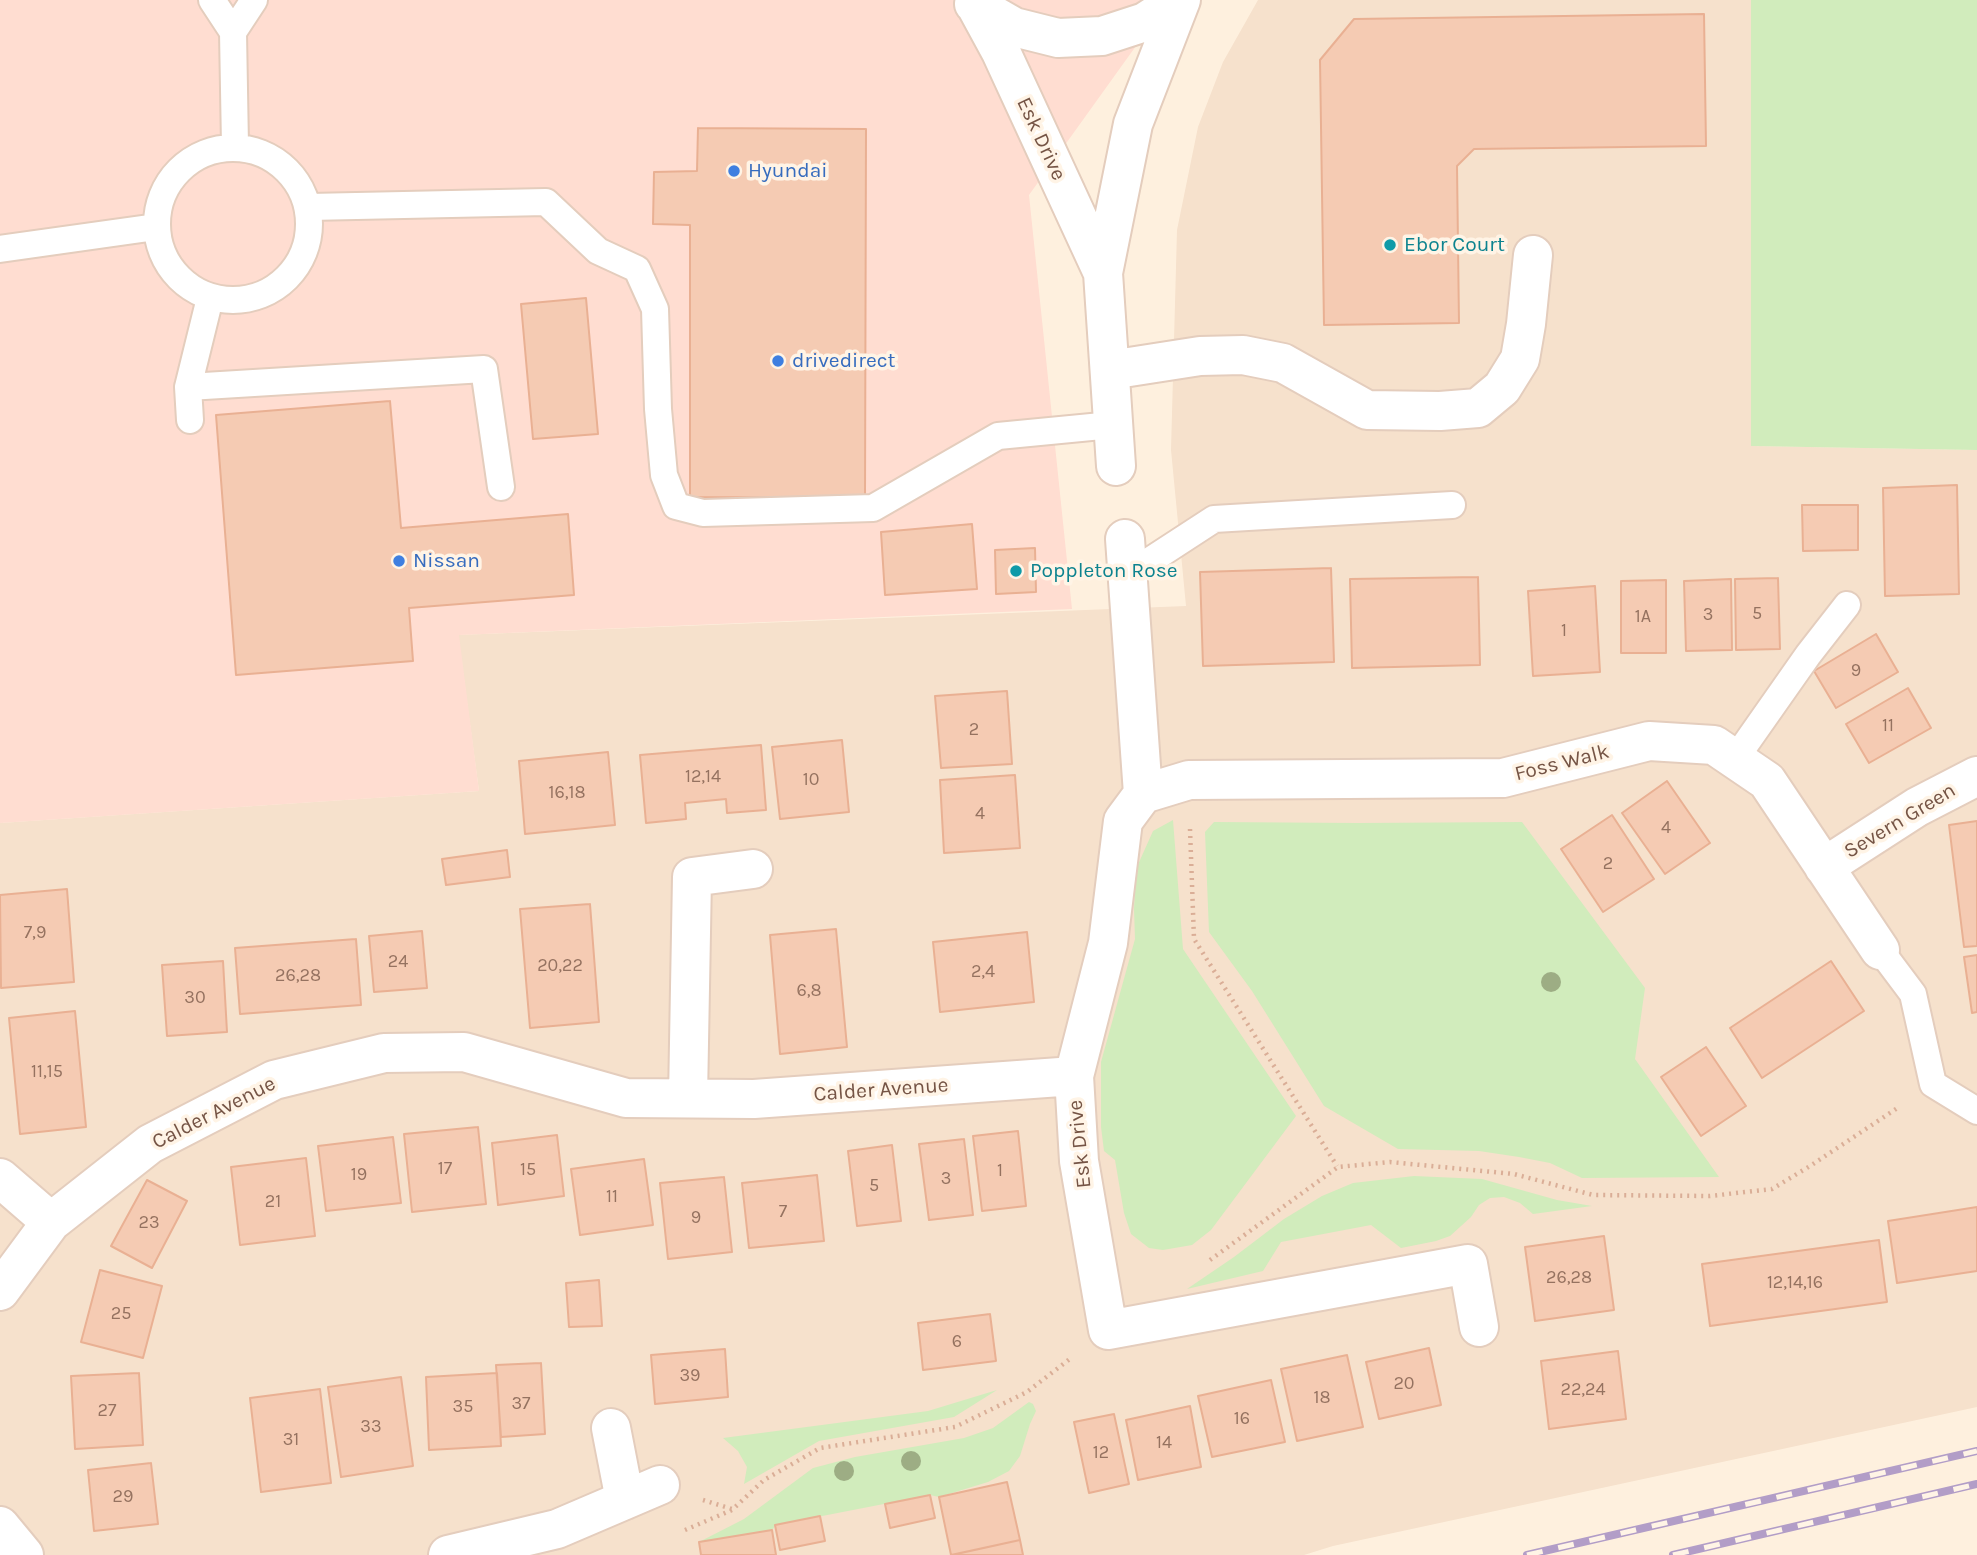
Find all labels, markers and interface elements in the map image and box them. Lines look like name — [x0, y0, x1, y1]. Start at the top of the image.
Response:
street label: Esk Drive — [1011, 93, 1071, 185]
place label: Hyundai — [748, 158, 827, 184]
marker: Hyundai — [726, 163, 742, 179]
place label: Ebor Court — [1404, 232, 1505, 258]
marker: Ebor Court — [1382, 237, 1398, 253]
place label: drivedirect — [792, 348, 895, 374]
marker: drivedirect — [770, 353, 786, 369]
place label: Nissan — [413, 548, 480, 574]
marker: Nissan — [391, 553, 407, 569]
place label: Poppleton Rose — [1030, 558, 1178, 584]
marker: Poppleton Rose — [1008, 563, 1024, 579]
house number: 5 — [1752, 603, 1762, 625]
house number: 3 — [1703, 604, 1713, 626]
house number: 1A — [1635, 606, 1651, 628]
house number: 1 — [1561, 620, 1567, 642]
house number: 9 — [1851, 660, 1861, 682]
house number: 11 — [1882, 715, 1894, 737]
house number: 2 — [969, 719, 979, 741]
street label: Foss Walk — [1512, 739, 1612, 787]
house number: 12,14 — [685, 766, 721, 788]
house number: 10 — [803, 769, 819, 791]
street label: Severn Green — [1840, 778, 1960, 864]
house number: 16,18 — [548, 782, 586, 804]
house number: 4 — [975, 803, 985, 825]
house number: 4 — [1661, 817, 1671, 839]
house number: 2 — [1603, 853, 1613, 875]
house number: 7,9 — [24, 922, 46, 944]
house number: 24 — [388, 951, 408, 973]
house number: 20,22 — [537, 955, 583, 977]
house number: 2,4 — [971, 961, 995, 983]
house number: 26,28 — [275, 965, 321, 987]
house number: 6,8 — [796, 980, 822, 1002]
house number: 30 — [184, 987, 206, 1009]
house number: 11,15 — [31, 1061, 63, 1083]
street label: Calder Avenue — [148, 1071, 280, 1155]
street label: Calder Avenue — [813, 1073, 949, 1107]
street label: Esk Drive — [1063, 1099, 1097, 1189]
house number: 17 — [438, 1158, 452, 1180]
house number: 15 — [520, 1159, 536, 1181]
house number: 1 — [997, 1160, 1003, 1182]
house number: 19 — [351, 1164, 367, 1186]
house number: 3 — [941, 1168, 951, 1190]
house number: 5 — [869, 1175, 879, 1197]
house number: 11 — [606, 1186, 618, 1208]
house number: 21 — [265, 1191, 281, 1213]
house number: 7 — [779, 1201, 787, 1223]
house number: 9 — [691, 1207, 701, 1229]
house number: 23 — [138, 1212, 160, 1234]
house number: 26,28 — [1546, 1267, 1592, 1289]
house number: 12,14,16 — [1767, 1272, 1823, 1294]
house number: 25 — [111, 1303, 131, 1325]
house number: 6 — [952, 1331, 962, 1353]
house number: 39 — [679, 1365, 701, 1387]
house number: 20 — [1393, 1373, 1415, 1395]
house number: 22,24 — [1560, 1379, 1606, 1401]
house number: 18 — [1313, 1387, 1331, 1409]
house number: 37 — [511, 1393, 531, 1415]
house number: 35 — [453, 1396, 473, 1418]
house number: 27 — [98, 1400, 116, 1422]
house number: 16 — [1234, 1408, 1250, 1430]
house number: 33 — [360, 1416, 382, 1438]
house number: 31 — [283, 1429, 299, 1451]
house number: 14 — [1156, 1432, 1172, 1454]
house number: 12 — [1093, 1442, 1109, 1464]
house number: 29 — [113, 1486, 133, 1508]

